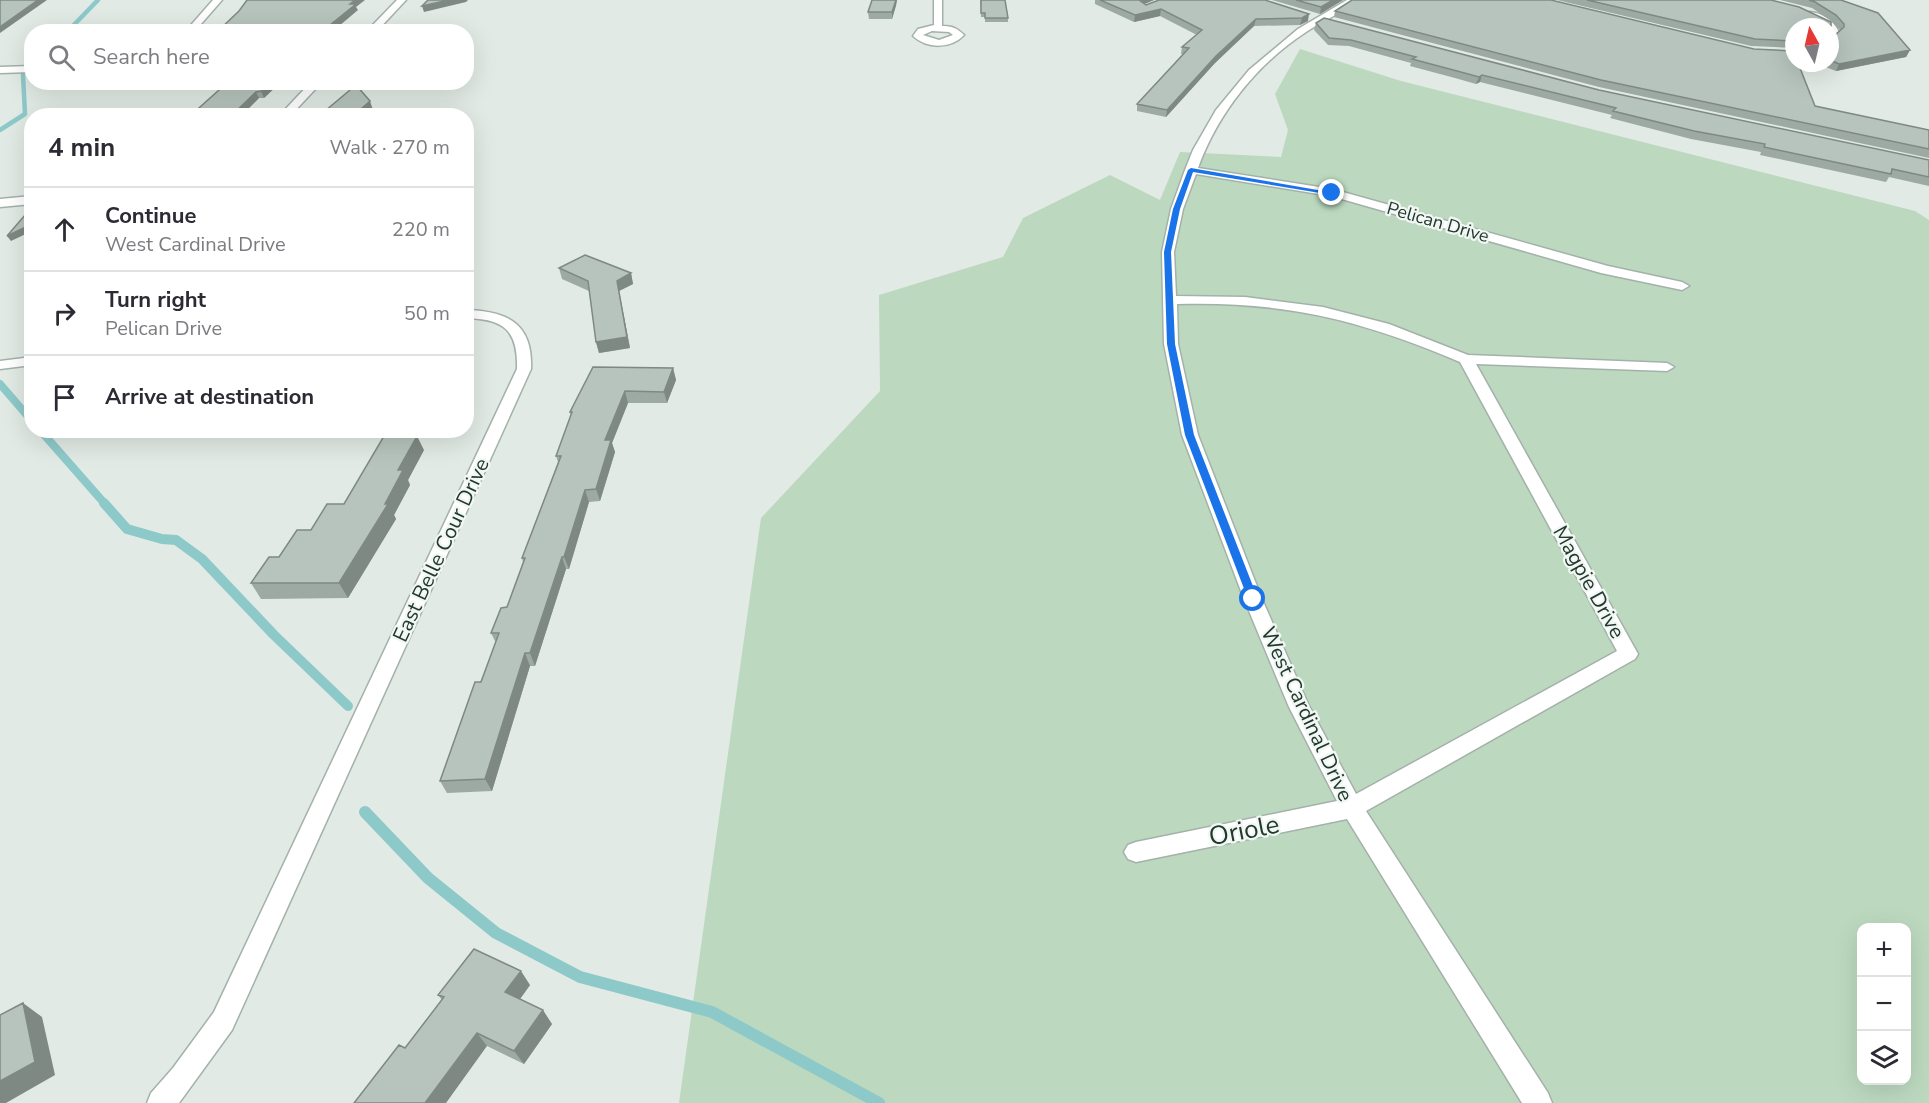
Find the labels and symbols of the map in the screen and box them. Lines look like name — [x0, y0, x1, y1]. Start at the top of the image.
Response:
north arrow — [1785, 18, 1839, 72]
route end — [1318, 179, 1344, 205]
street label: Pelican Drive — [1384, 196, 1492, 248]
street label: East Belle Cour Drive — [386, 454, 496, 646]
street label: Magpie Drive — [1546, 521, 1632, 643]
route start — [1239, 585, 1265, 611]
street label: West Cardinal Drive — [1254, 622, 1360, 806]
street label: Oriole — [1206, 807, 1282, 854]

